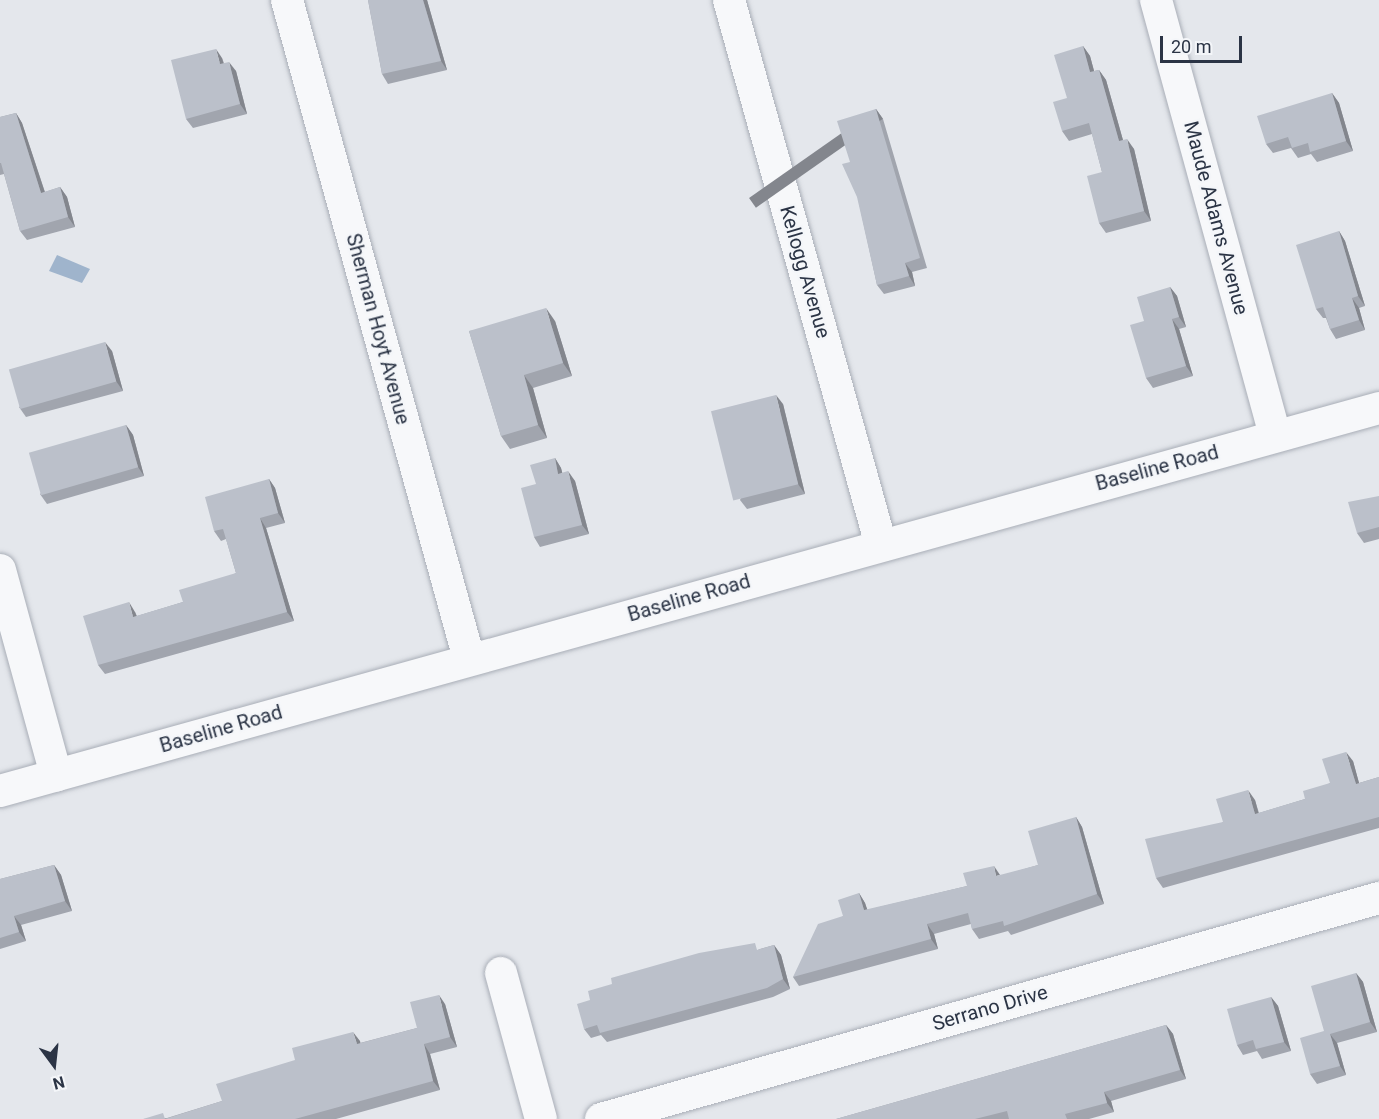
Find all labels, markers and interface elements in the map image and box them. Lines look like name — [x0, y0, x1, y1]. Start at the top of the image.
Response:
scale bar — [1163, 24, 1246, 62]
text: 20 m — [1171, 36, 1211, 57]
street label: Maude Adams Avenue — [1179, 118, 1253, 318]
street label: Kellogg Avenue — [775, 203, 835, 341]
street label: Sherman Hoyt Avenue — [341, 231, 415, 427]
street label: Baseline Road — [1093, 440, 1221, 496]
street label: Baseline Road — [625, 569, 753, 627]
street label: Baseline Road — [157, 700, 285, 758]
street label: Serrano Drive — [930, 980, 1050, 1036]
north arrow — [24, 1035, 84, 1095]
text: N — [51, 1072, 67, 1094]

